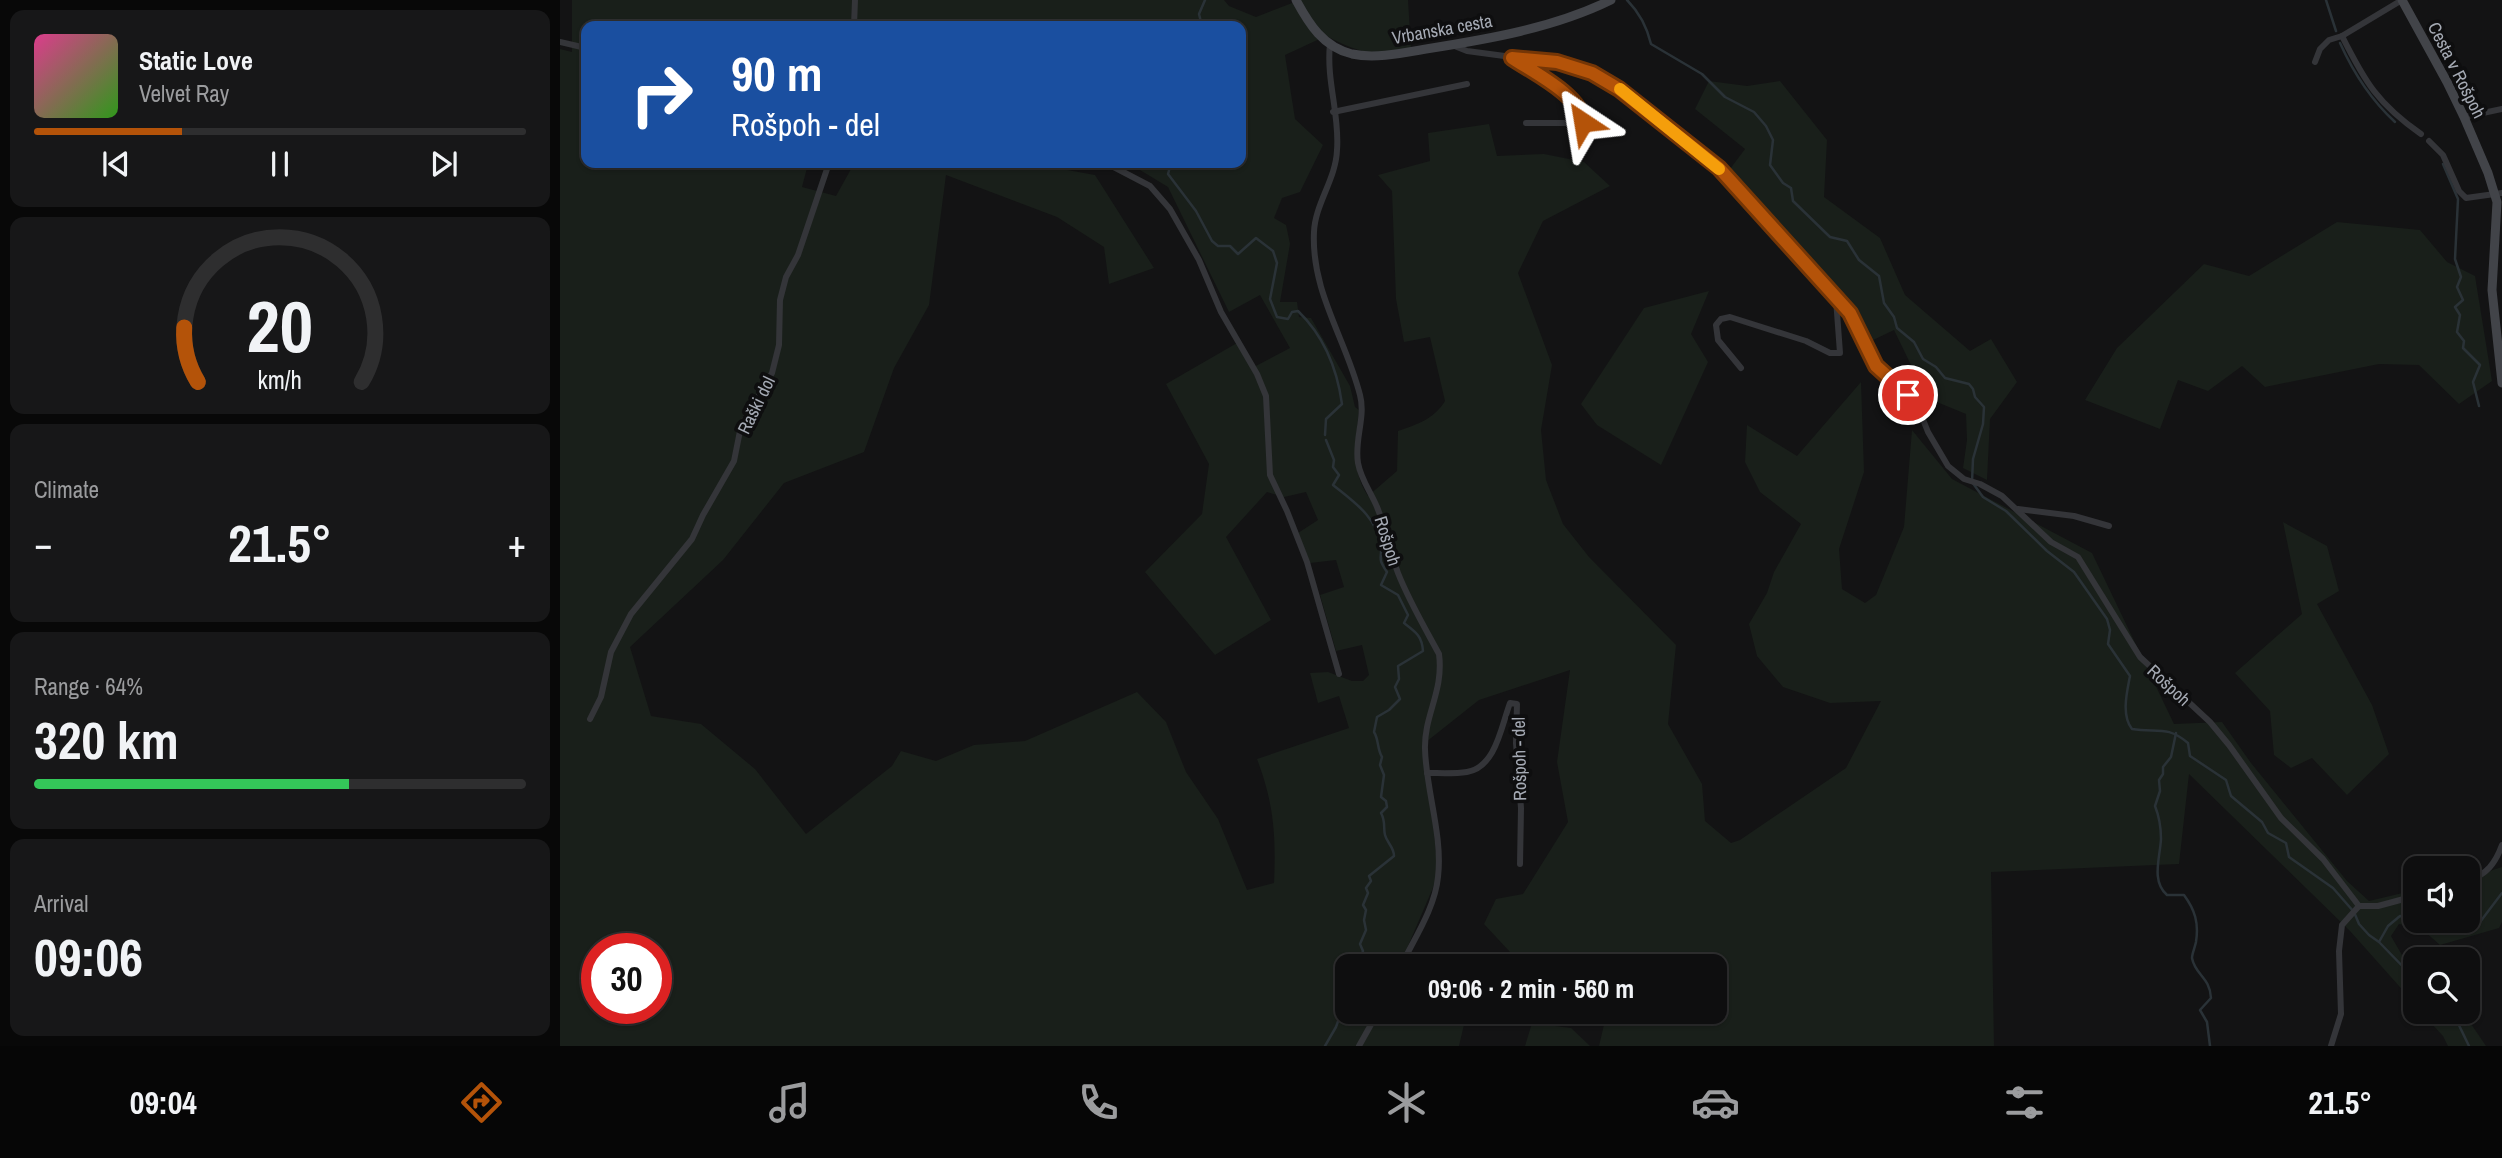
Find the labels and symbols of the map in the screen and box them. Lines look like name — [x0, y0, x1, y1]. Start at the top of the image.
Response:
street label: Vrbanska cesta — [1390, 8, 1494, 50]
street label: Cesta v Rošpoh — [2422, 18, 2492, 122]
position arrow — [1546, 85, 1620, 159]
pin — [1878, 365, 1938, 425]
street label: Raški dol — [731, 372, 781, 438]
street label: Rošpoh — [1369, 513, 1407, 569]
street label: Rošpoh — [2142, 659, 2196, 711]
street label: Rošpoh - del — [1506, 717, 1532, 801]
speed limit sign: 30 — [581, 933, 672, 1024]

